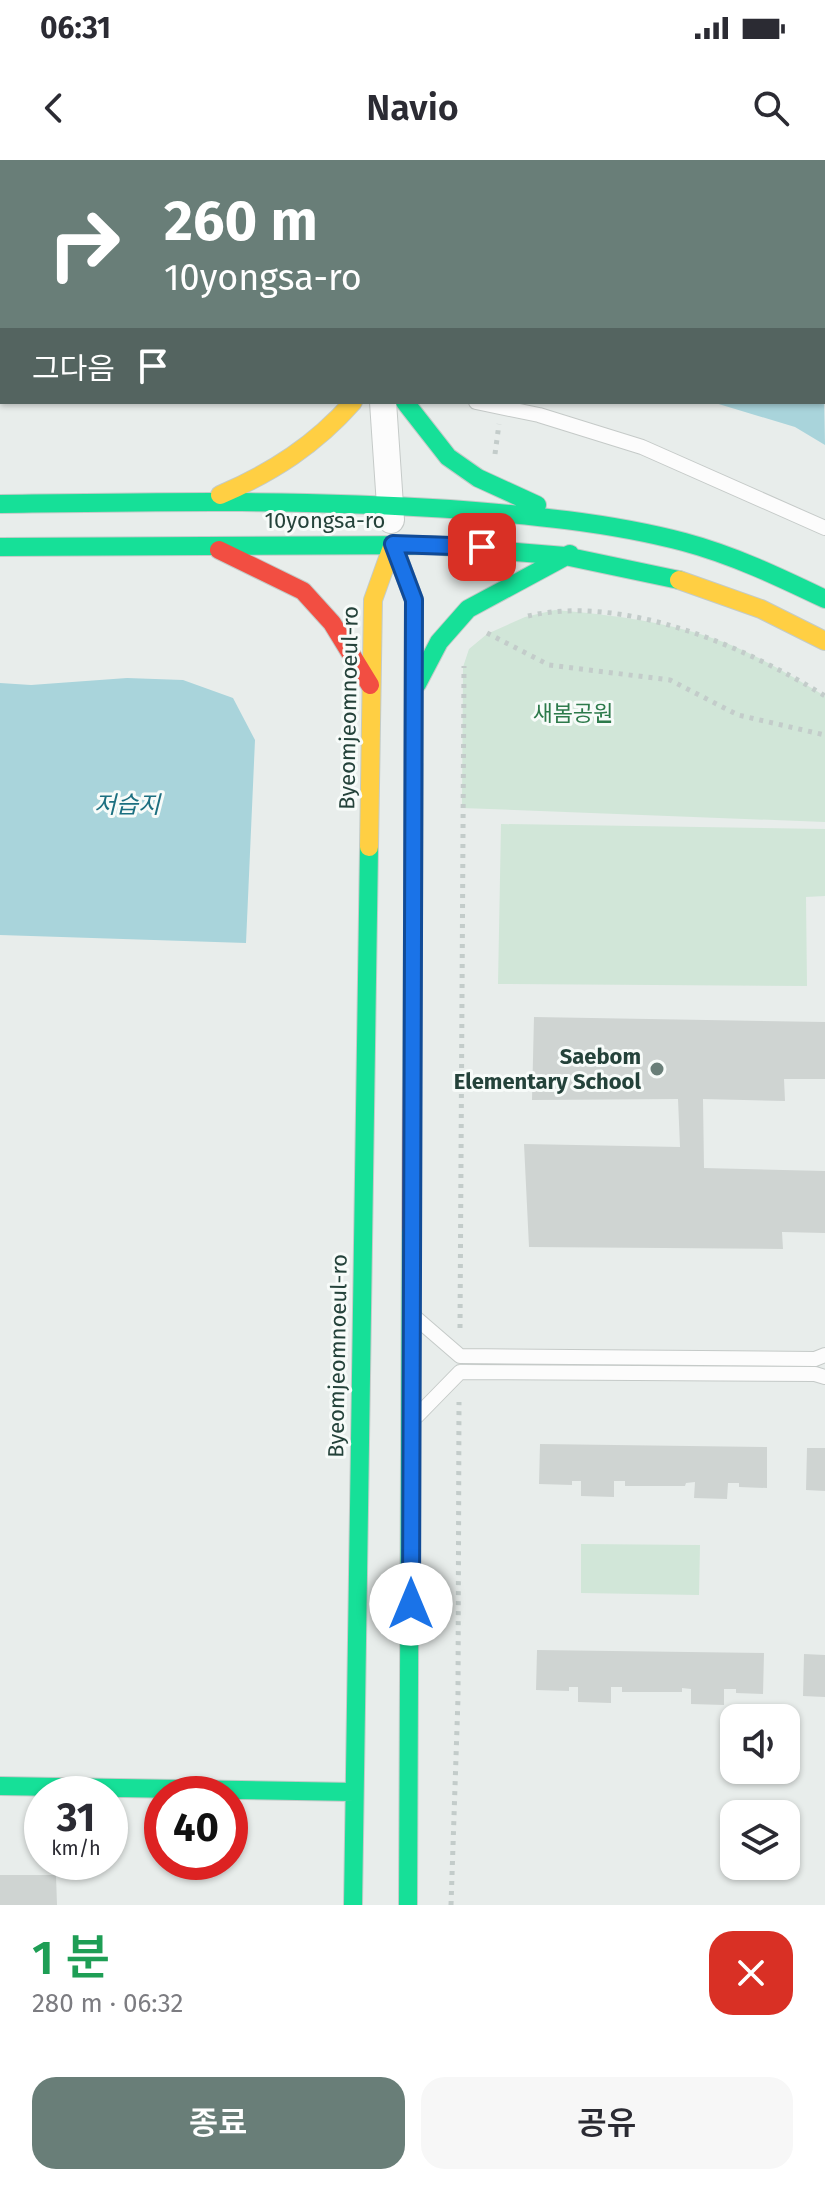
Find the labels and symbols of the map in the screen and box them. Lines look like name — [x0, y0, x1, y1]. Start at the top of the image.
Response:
street label: 10yongsa-ro — [265, 507, 385, 534]
pin — [448, 513, 516, 581]
street label: Byeomjeomnoeul-ro — [333, 606, 364, 810]
park label: 새봄공원 — [533, 700, 613, 727]
water label: 저습지 — [94, 791, 162, 819]
place label: Saebom Elementary School — [454, 1043, 641, 1095]
marker: Saebom Elementary School — [648, 1060, 666, 1078]
street label: Byeomjeomnoeul-ro — [322, 1254, 353, 1458]
position arrow — [369, 1562, 453, 1646]
speed limit sign: 40 — [144, 1776, 248, 1880]

